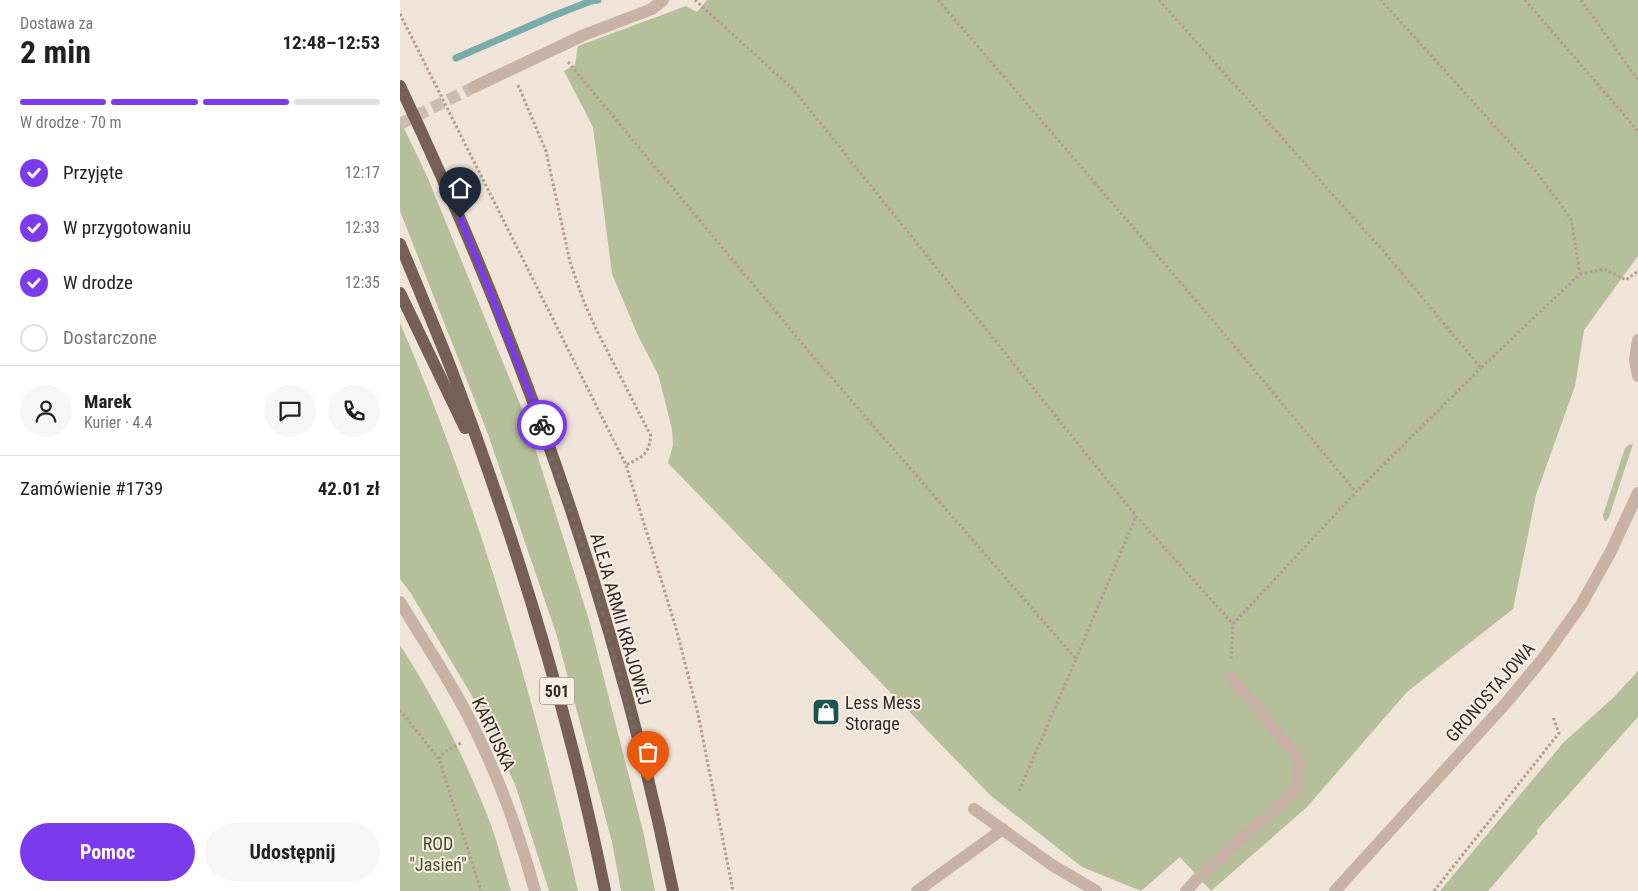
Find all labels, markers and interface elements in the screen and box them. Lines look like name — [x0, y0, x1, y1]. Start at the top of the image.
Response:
text: Dostawa za — [20, 14, 93, 33]
text: 12:48–12:53 — [282, 31, 380, 54]
text: 2 min — [20, 33, 91, 71]
text: W drodze · 70 m — [20, 113, 122, 132]
icon: check — [20, 159, 48, 187]
text: Przyjęte — [63, 161, 123, 184]
text: 12:17 — [345, 163, 380, 182]
pin — [439, 167, 481, 218]
icon: home — [446, 174, 474, 202]
icon: check — [20, 214, 48, 242]
text: W przygotowaniu — [63, 216, 191, 239]
text: 12:33 — [345, 218, 380, 237]
icon: check — [20, 269, 48, 297]
text: W drodze — [63, 271, 133, 294]
text: 12:35 — [345, 273, 380, 292]
text: Dostarczone — [63, 326, 157, 349]
button: person — [20, 385, 72, 437]
button: chat — [264, 385, 316, 437]
button: phone — [328, 385, 380, 437]
text: Marek — [84, 390, 132, 413]
courier — [517, 400, 567, 450]
icon: bike — [528, 411, 556, 439]
text: Kurier · 4.4 — [84, 413, 152, 432]
text: Zamówienie #1739 — [20, 477, 163, 500]
text: 42.01 zł — [318, 477, 380, 500]
street label: ALEJA ARMII KRAJOWEJ — [586, 530, 656, 708]
street label: GRONOSTAJOWA — [1441, 638, 1539, 746]
road number: 501 — [540, 678, 574, 704]
place label: Less Mess Storage — [845, 692, 921, 734]
street label: KARTUSKA — [468, 694, 520, 774]
shop icon: Less Mess Storage — [811, 697, 841, 727]
pin — [627, 731, 669, 782]
icon: bag — [634, 738, 662, 766]
button: Pomoc — [20, 823, 195, 881]
button: Udostępnij — [205, 823, 380, 881]
park label: ROD "Jasień" — [409, 833, 467, 875]

